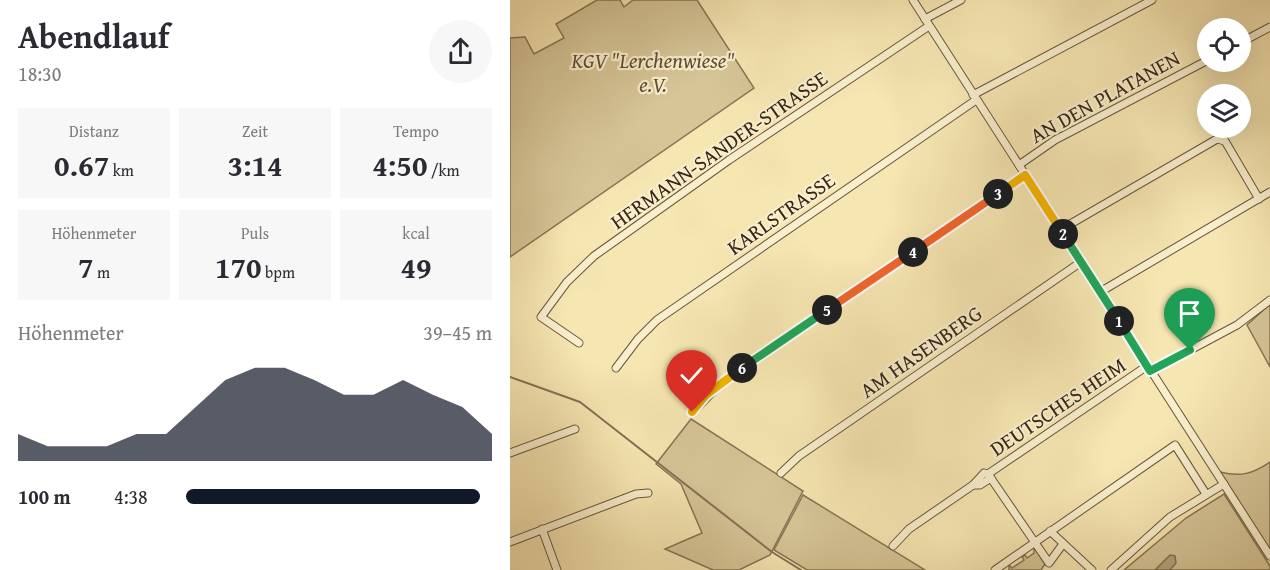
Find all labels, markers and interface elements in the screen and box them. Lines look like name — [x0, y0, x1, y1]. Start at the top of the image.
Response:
text: Abendlauf — [18, 12, 169, 60]
map controls — [1197, 18, 1251, 138]
button: locate — [1197, 18, 1251, 72]
button: share — [429, 20, 492, 83]
street label: AN DEN PLATANEN — [1024, 42, 1186, 151]
park label: KGV "Lerchenwiese" e.V. — [570, 45, 735, 100]
text: 18:30 — [18, 59, 61, 88]
street label: HERMANN-SANDER-STRASSE — [604, 63, 834, 236]
button: layers — [1197, 84, 1251, 138]
text: Distanz — [69, 119, 119, 143]
text: Zeit — [242, 119, 268, 143]
text: Tempo — [393, 119, 439, 143]
text: 0.67 — [54, 143, 109, 187]
text: 3:14 — [227, 143, 283, 187]
text: 4:50 — [372, 143, 427, 187]
text: km — [109, 158, 134, 182]
text: /km — [427, 158, 460, 182]
street label: KARLSTRASSE — [720, 165, 841, 262]
pin: 3 — [983, 179, 1013, 209]
text: 3 — [994, 182, 1002, 206]
pin: 2 — [1048, 219, 1078, 249]
text: Höhenmeter — [52, 221, 136, 245]
text: Puls — [241, 221, 269, 245]
text: kcal — [402, 221, 430, 245]
text: 2 — [1059, 222, 1067, 246]
pin: 4 — [898, 237, 928, 267]
text: 4 — [909, 240, 917, 264]
text: 7 — [78, 245, 93, 289]
text: 170 — [215, 245, 262, 289]
text: 49 — [400, 245, 432, 289]
text: m — [93, 260, 110, 284]
text: bpm — [262, 260, 295, 284]
pin — [1164, 288, 1215, 350]
pin: 5 — [812, 295, 842, 325]
icon: arrive — [1173, 297, 1206, 330]
text: 5 — [823, 298, 831, 322]
street label: AM HASENBERG — [853, 298, 988, 405]
pin: 1 — [1104, 306, 1134, 336]
text: 1 — [1115, 309, 1123, 333]
text: Höhenmeter — [18, 318, 124, 347]
text: 39–45 m — [423, 318, 492, 347]
street label: DEUTSCHES HEIM — [983, 349, 1132, 464]
pin — [666, 350, 717, 412]
pin: 6 — [727, 353, 757, 383]
text: 6 — [738, 356, 746, 380]
icon: check — [675, 359, 708, 392]
text: 100 m — [18, 482, 71, 511]
text: 4:38 — [114, 482, 148, 511]

